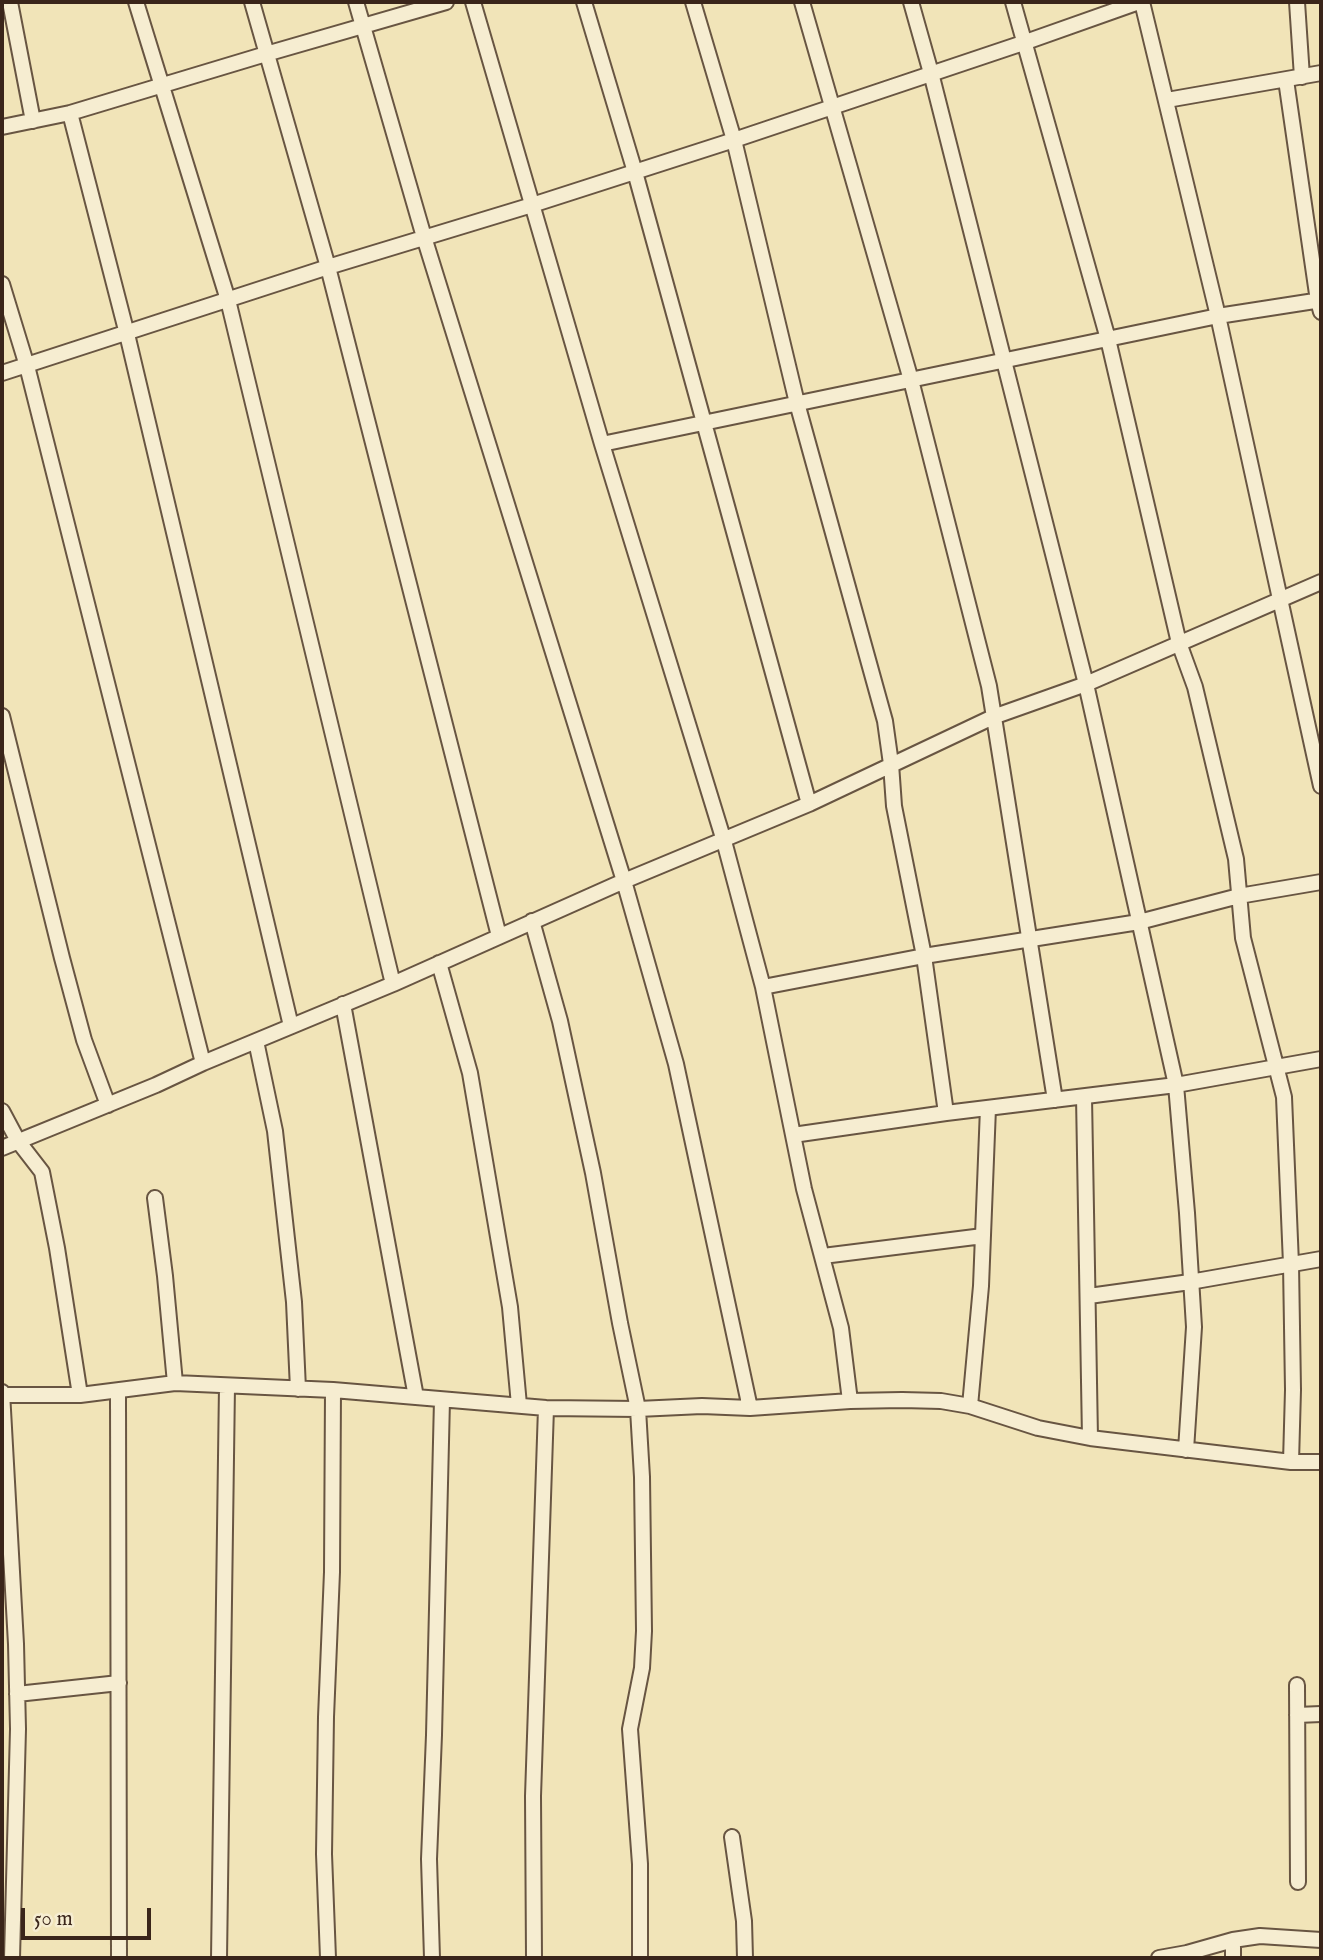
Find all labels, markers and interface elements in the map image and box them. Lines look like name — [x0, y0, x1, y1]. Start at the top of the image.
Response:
scale bar — [24, 1894, 154, 1938]
text: 50 m — [34, 1906, 73, 1933]

